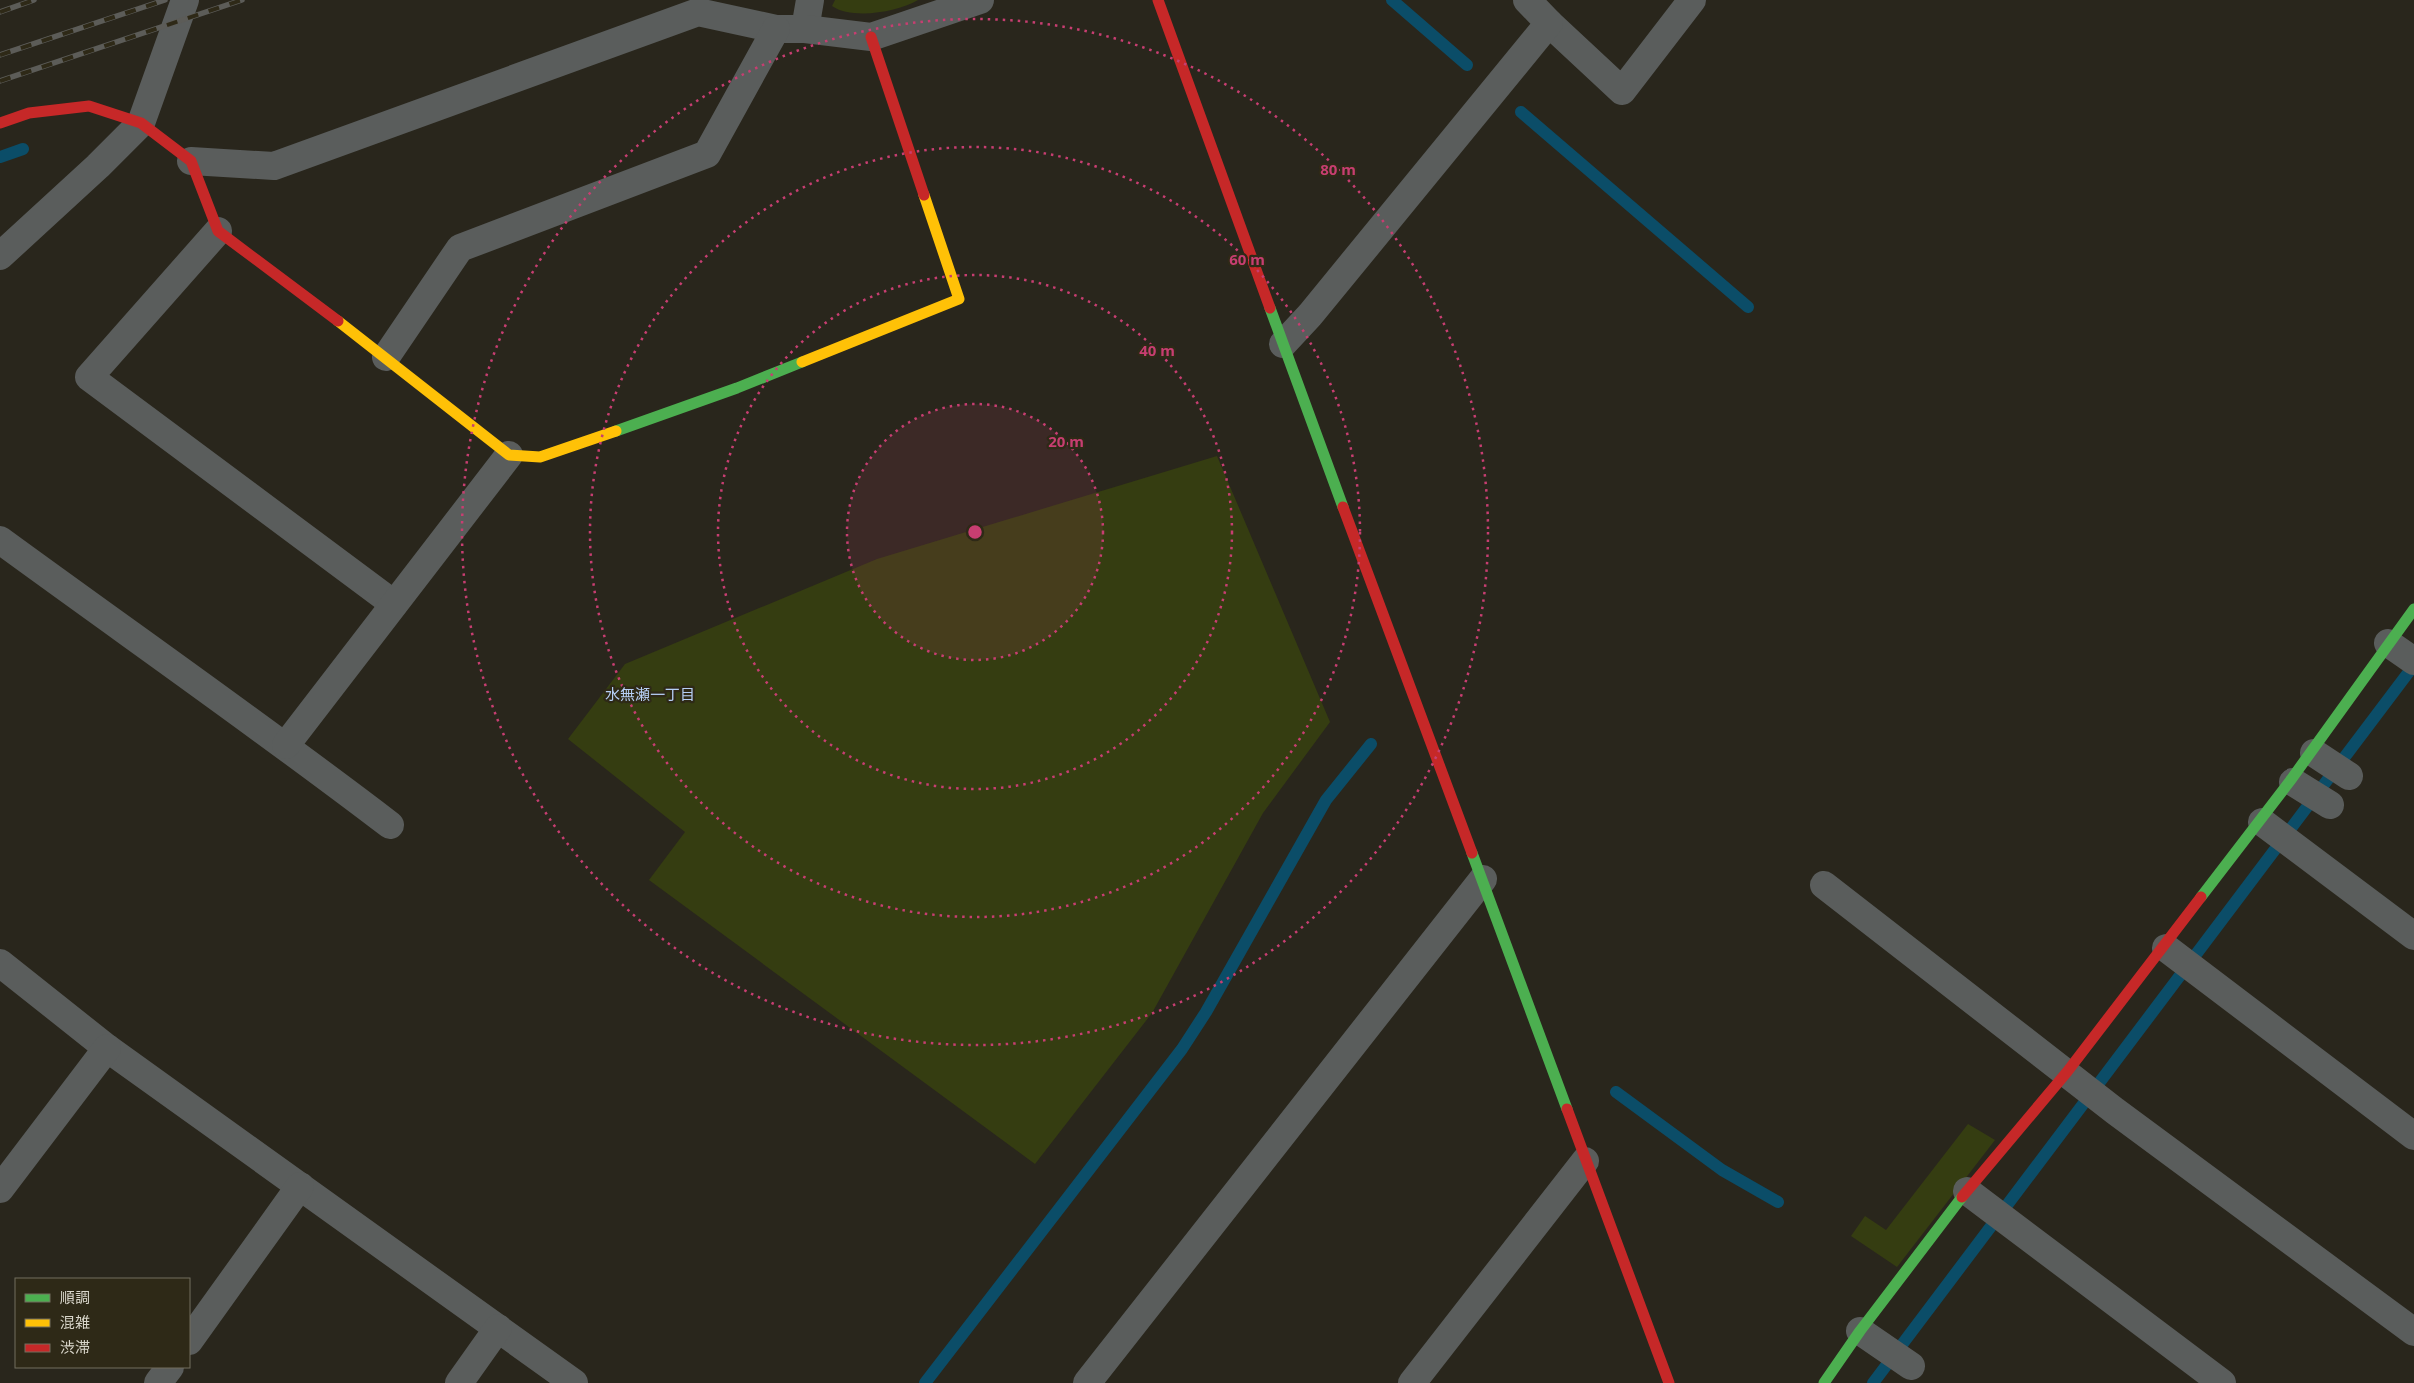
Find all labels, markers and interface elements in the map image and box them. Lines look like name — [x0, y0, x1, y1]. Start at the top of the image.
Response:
text: 80 m — [1320, 159, 1356, 179]
text: 60 m — [1229, 249, 1265, 269]
text: 40 m — [1139, 340, 1175, 360]
text: 20 m — [1048, 431, 1084, 451]
centre of rings — [966, 523, 984, 541]
district label: 水無瀬一丁目 — [605, 684, 695, 704]
legend — [15, 1278, 190, 1368]
text: 順調 — [60, 1287, 90, 1307]
text: 混雑 — [60, 1312, 90, 1332]
text: 渋滞 — [60, 1337, 90, 1357]

